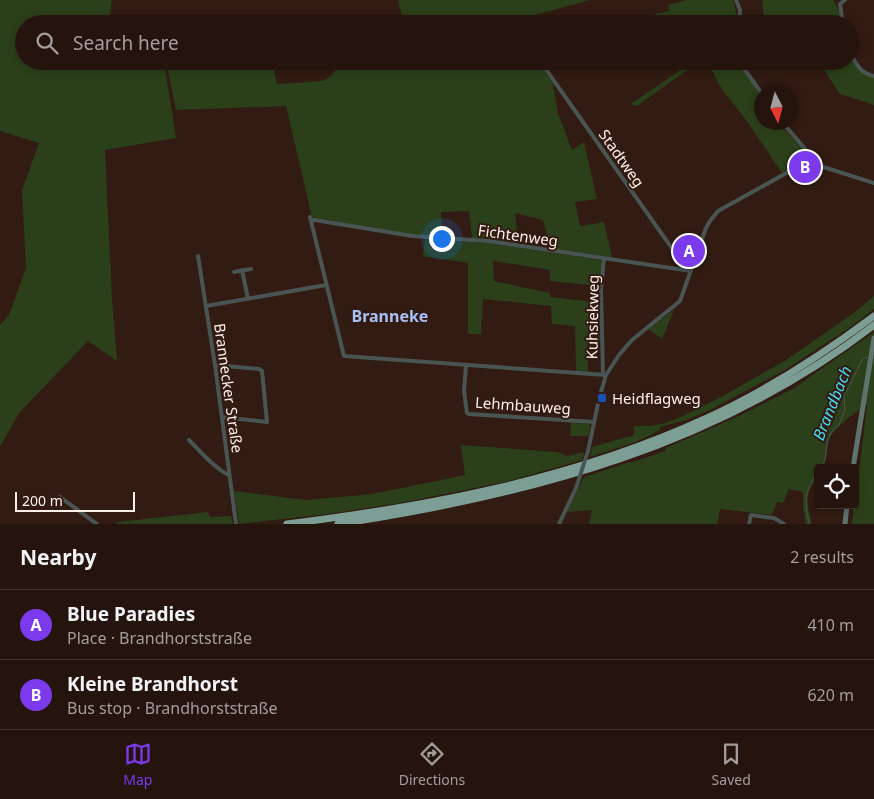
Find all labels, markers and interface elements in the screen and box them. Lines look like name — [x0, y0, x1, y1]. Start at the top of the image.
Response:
search box — [15, 15, 859, 70]
icon: search — [33, 29, 61, 57]
text: Search here — [73, 30, 179, 56]
north arrow — [754, 85, 799, 130]
street label: Stadtweg — [595, 125, 649, 191]
pin: B — [789, 148, 821, 186]
street label: Fichtenweg — [477, 219, 559, 251]
your location — [429, 226, 455, 252]
pin: A — [673, 232, 705, 270]
street label: Kuhsiekweg — [581, 274, 603, 360]
district label: Branneke — [352, 305, 428, 327]
street label: Brannecker Straße — [210, 322, 248, 454]
water label: Brandbach — [807, 363, 857, 443]
place label: Heidflagweg — [612, 388, 701, 408]
street label: Lehmbauweg — [474, 392, 572, 418]
marker: Heidflagweg — [596, 392, 608, 404]
map controls — [814, 464, 859, 509]
button: locate — [814, 464, 859, 509]
scale bar — [15, 489, 135, 512]
text: 200 m — [22, 491, 63, 510]
text: Nearby — [20, 543, 96, 571]
text: 2 results — [790, 546, 854, 568]
text: Blue Paradies — [67, 601, 195, 627]
text: A — [30, 614, 42, 636]
text: 410 m — [807, 614, 854, 636]
text: Place · Brandhorststraße — [67, 627, 252, 649]
text: Kleine Brandhorst — [67, 671, 238, 697]
text: B — [31, 684, 41, 706]
text: 620 m — [807, 684, 854, 706]
text: Bus stop · Brandhorststraße — [67, 697, 278, 719]
tab: Map — [123, 740, 152, 789]
tab: Directions — [399, 740, 465, 789]
tab: Saved — [712, 740, 751, 789]

